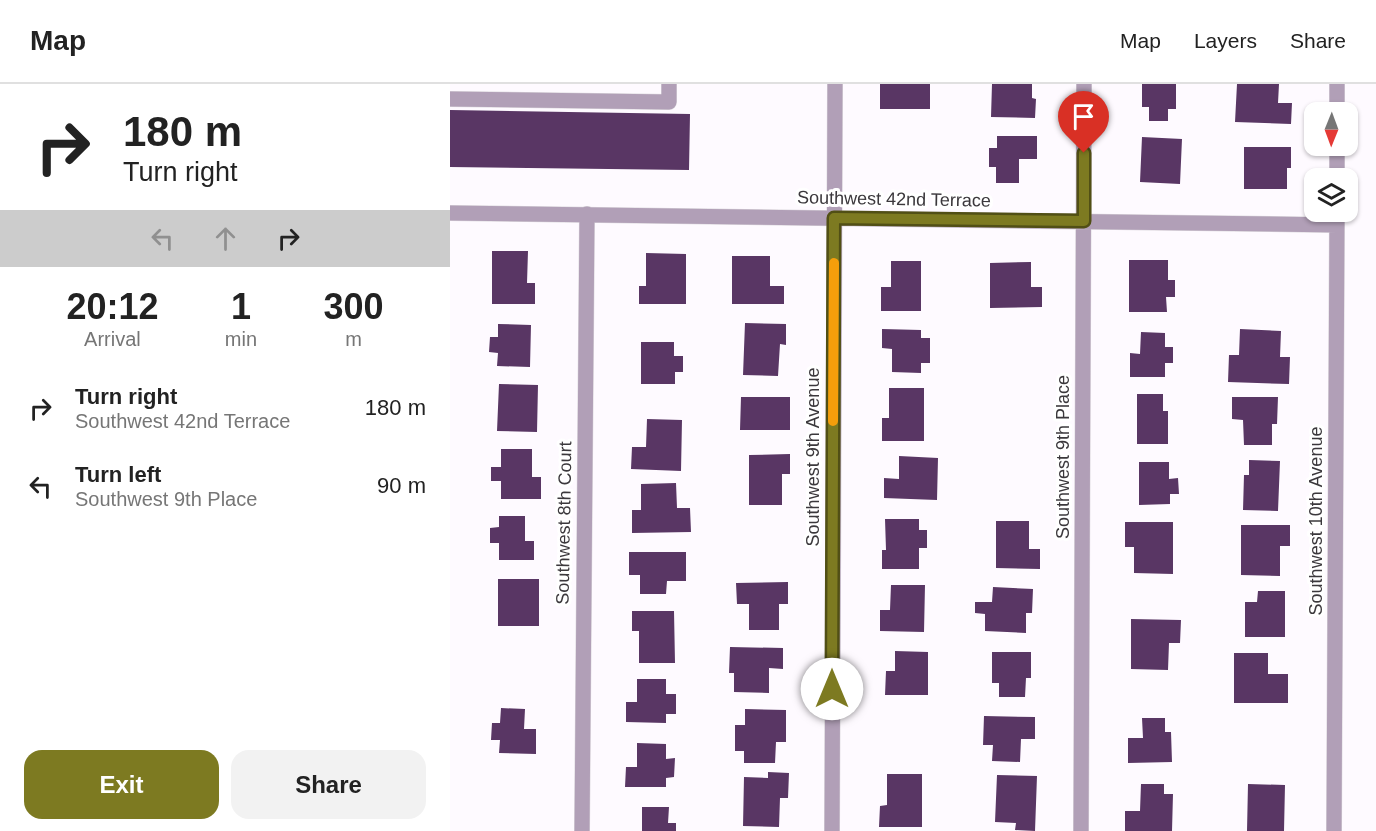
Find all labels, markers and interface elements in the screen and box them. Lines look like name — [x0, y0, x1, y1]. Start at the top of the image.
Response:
text: Map — [30, 25, 86, 56]
text: Map — [1120, 29, 1161, 52]
text: Layers — [1194, 29, 1257, 52]
text: Share — [1290, 29, 1346, 52]
pin — [1058, 91, 1109, 153]
icon: arrive — [1067, 100, 1100, 133]
north arrow — [1304, 102, 1358, 156]
map controls — [1304, 102, 1358, 222]
icon: right — [24, 108, 102, 186]
text: 180 m — [123, 108, 242, 155]
text: Turn right — [123, 157, 238, 187]
button: layers — [1304, 168, 1358, 222]
street label: Southwest 42nd Terrace — [797, 187, 991, 211]
icon: left — [146, 222, 179, 255]
icon: ahead — [209, 222, 242, 255]
icon: right — [272, 222, 305, 255]
text: 20:12 — [66, 286, 158, 327]
text: 1 — [231, 286, 251, 327]
text: 300 — [323, 286, 384, 327]
text: Arrival — [84, 328, 141, 350]
text: min — [225, 328, 257, 350]
text: m — [345, 328, 362, 350]
street label: Southwest 9th Avenue — [803, 368, 823, 546]
street label: Southwest 9th Place — [1053, 375, 1073, 539]
text: Turn right — [75, 384, 177, 409]
icon: right — [24, 392, 57, 425]
text: 180 m — [365, 395, 426, 420]
text: Southwest 42nd Terrace — [75, 410, 290, 432]
street label: Southwest 10th Avenue — [1306, 427, 1326, 615]
street label: Southwest 8th Court — [553, 441, 575, 605]
text: Turn left — [75, 462, 161, 487]
icon: left — [24, 470, 57, 503]
text: 90 m — [377, 473, 426, 498]
text: Southwest 9th Place — [75, 488, 257, 510]
position arrow — [800, 657, 864, 721]
button: Exit — [24, 750, 219, 819]
button: Share — [231, 750, 426, 819]

